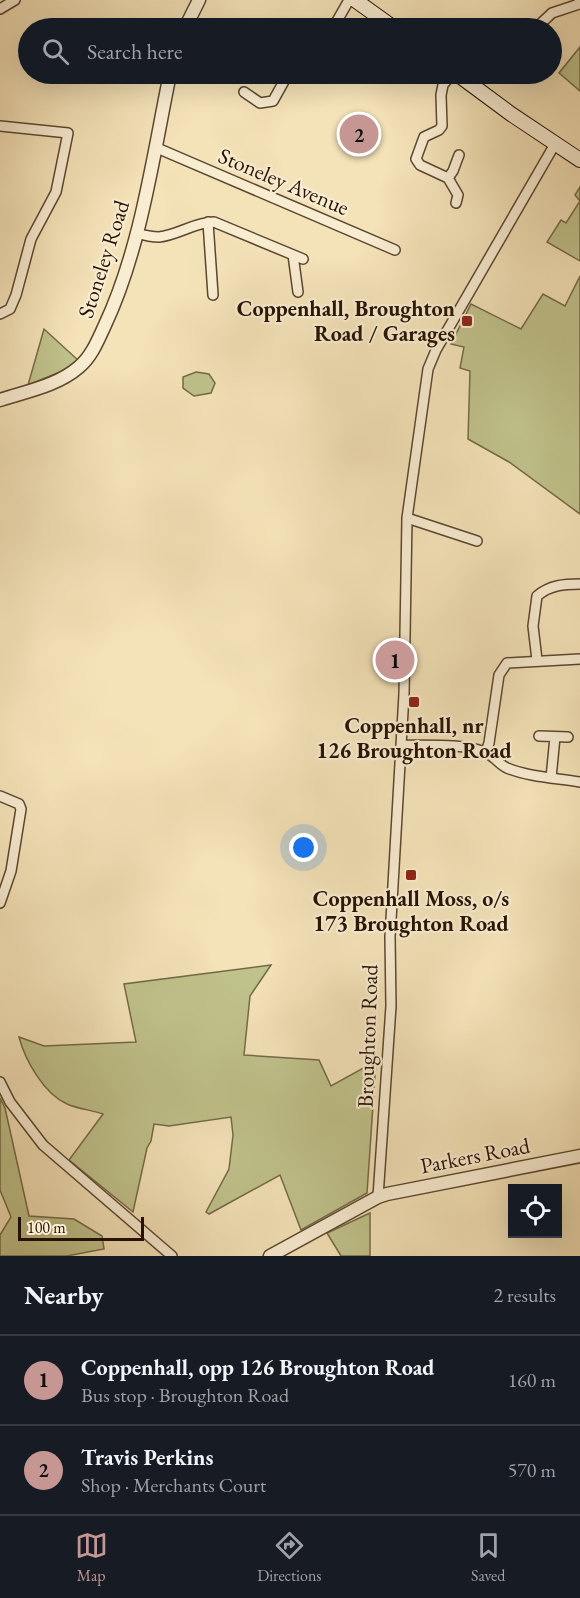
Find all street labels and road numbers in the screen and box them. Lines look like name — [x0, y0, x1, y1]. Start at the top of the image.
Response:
street label: Stoneley Avenue — [214, 141, 354, 222]
street label: Stoneley Road — [71, 196, 136, 322]
street label: Broughton Road — [351, 963, 385, 1108]
street label: Parkers Road — [418, 1131, 533, 1180]

